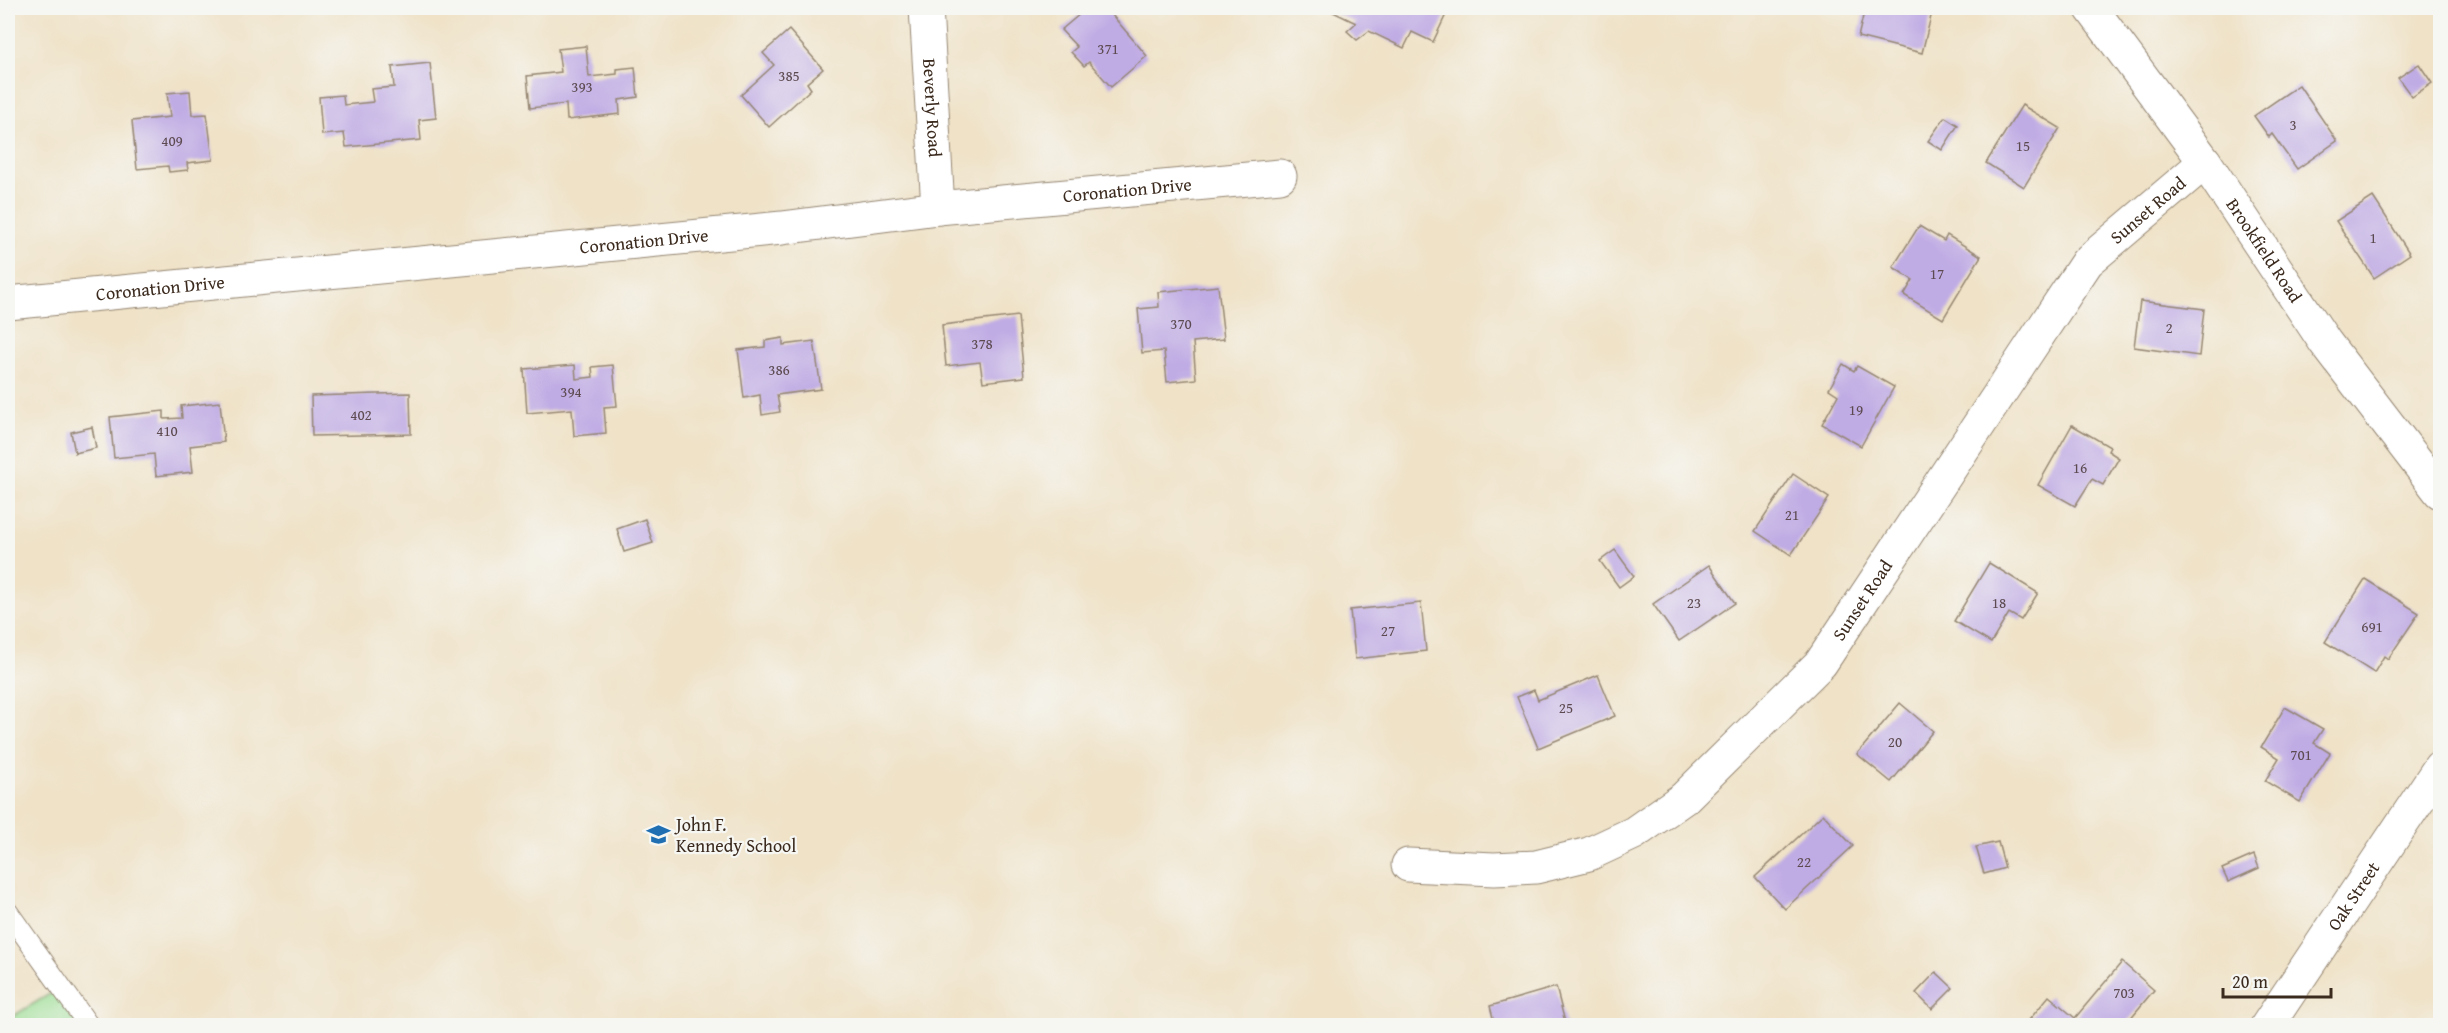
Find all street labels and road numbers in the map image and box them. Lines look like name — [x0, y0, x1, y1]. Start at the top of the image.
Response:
street label: Beverly Road — [916, 58, 949, 158]
street label: Sunset Road — [2104, 169, 2192, 250]
street label: Coronation Drive — [1062, 170, 1193, 209]
street label: Brookfield Road — [2220, 193, 2309, 308]
street label: Coronation Drive — [578, 221, 710, 261]
street label: Coronation Drive — [95, 268, 226, 307]
street label: Sunset Road — [1825, 554, 1899, 646]
street label: Oak Street — [2320, 855, 2387, 936]

